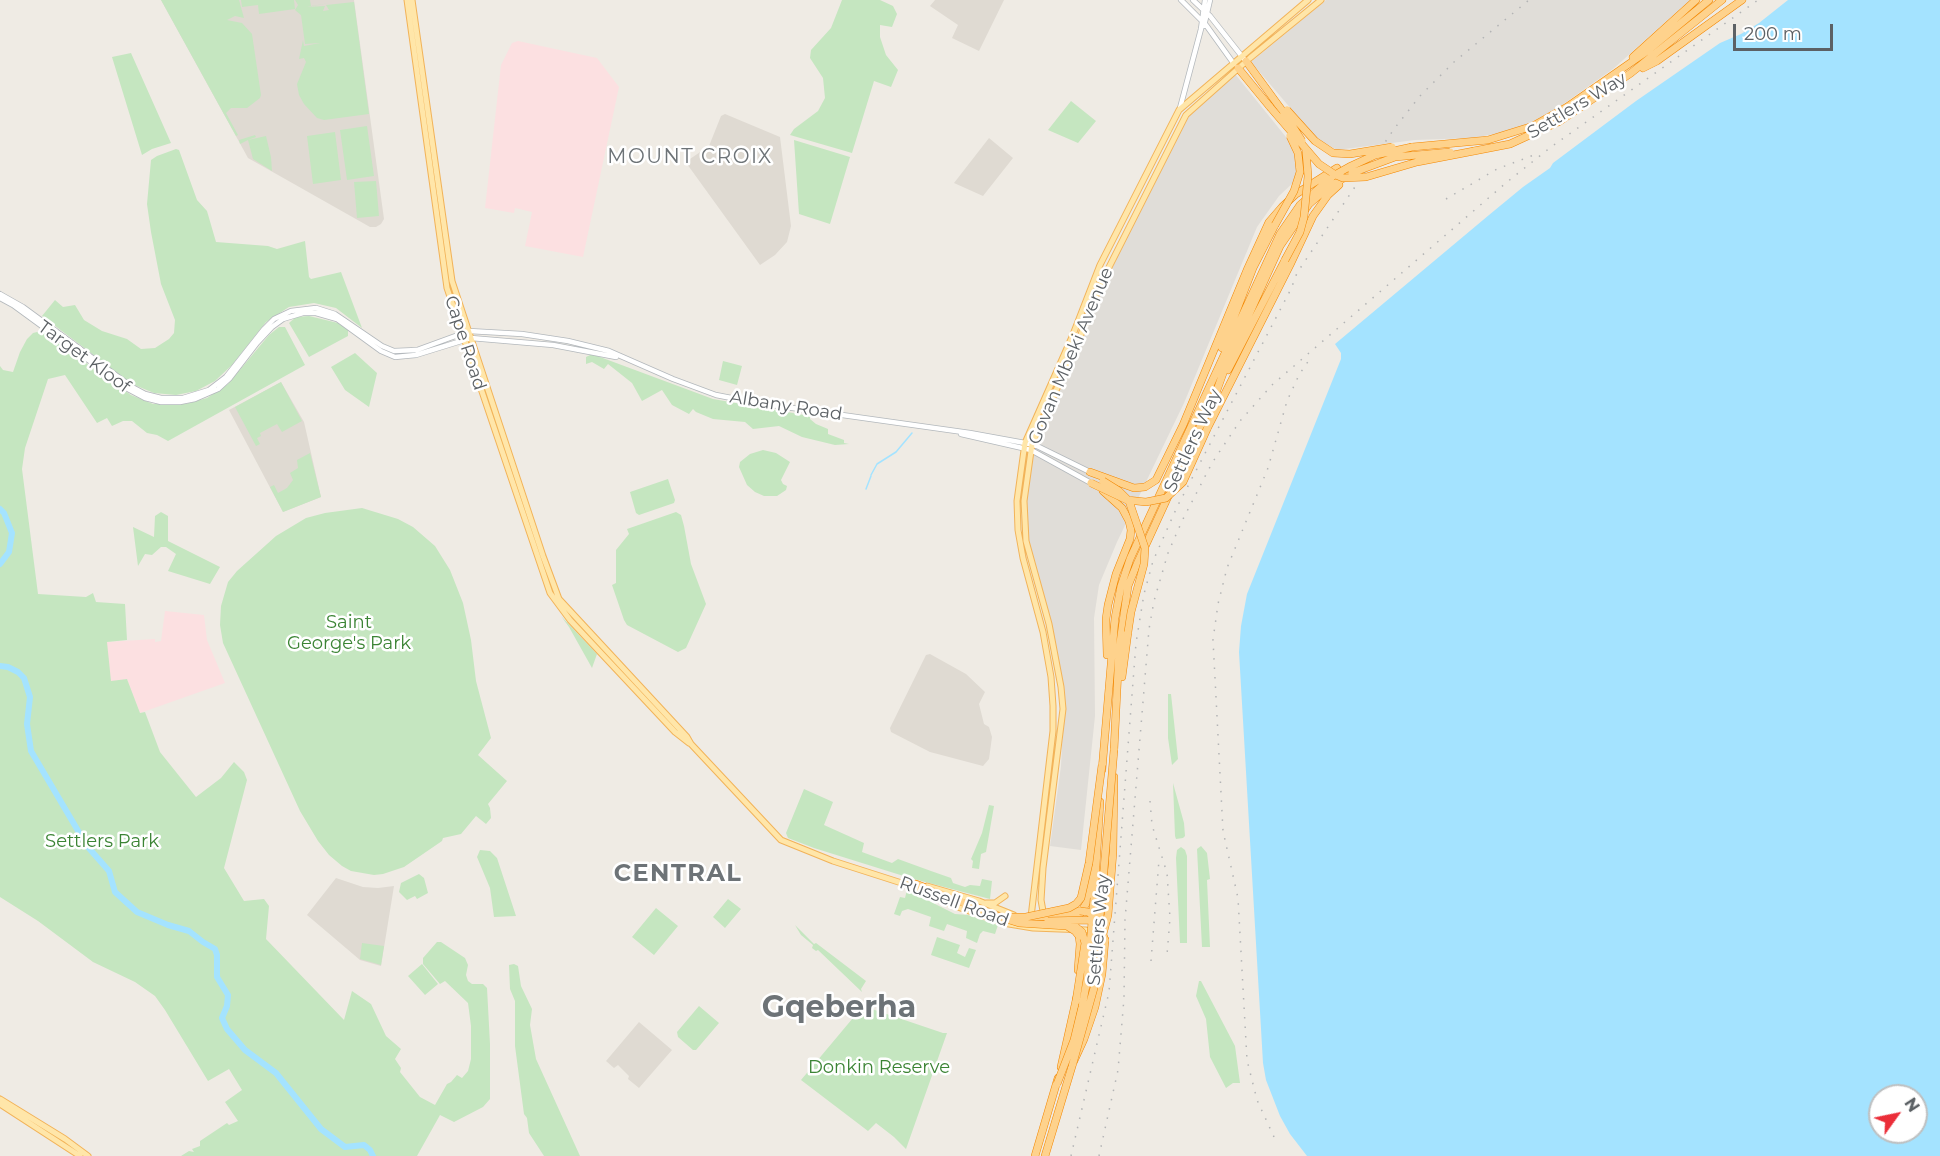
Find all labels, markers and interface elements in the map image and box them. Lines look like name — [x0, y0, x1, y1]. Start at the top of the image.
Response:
scale bar — [1736, 12, 1836, 50]
text: 200 m — [1744, 23, 1802, 45]
street label: Settlers Way — [1524, 68, 1630, 144]
district label: MOUNT CROIX — [607, 145, 773, 169]
street label: Govan Mbeki Avenue — [1024, 264, 1118, 448]
street label: Cape Road — [440, 293, 490, 393]
street label: Target Kloof — [34, 316, 134, 398]
street label: Albany Road — [728, 386, 844, 426]
street label: Settlers Way — [1160, 386, 1226, 496]
park label: Saint George's Park — [287, 612, 411, 654]
park label: Settlers Park — [45, 831, 159, 853]
district label: CENTRAL — [614, 860, 742, 888]
street label: Russell Road — [896, 872, 1012, 932]
street label: Settlers Way — [1083, 873, 1115, 987]
district label: Gqeberha — [762, 990, 916, 1026]
park label: Donkin Reserve — [808, 1057, 950, 1079]
north arrow — [1868, 1084, 1928, 1144]
text: N — [1900, 1094, 1923, 1116]

